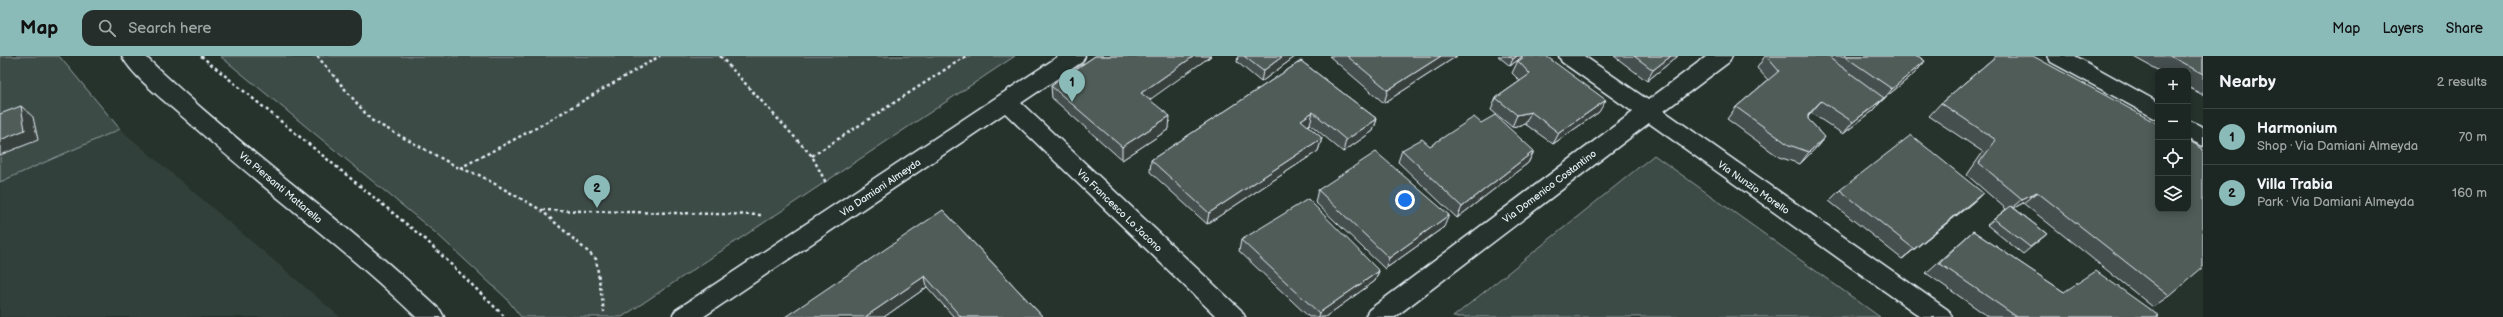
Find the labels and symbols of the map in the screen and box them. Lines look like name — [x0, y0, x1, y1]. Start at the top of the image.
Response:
pin: 1 — [1059, 69, 1085, 102]
street label: Via Domenico Costantino — [1500, 147, 1599, 226]
street label: Via Piersanti Mattarella — [236, 150, 325, 226]
street label: Via Damiani Almeyda — [838, 156, 923, 219]
street label: Via Nunzio Morello — [1715, 159, 1792, 217]
street label: Via Francesco Lo Jacono — [1074, 167, 1165, 255]
pin: 2 — [584, 175, 610, 208]
your location — [1395, 190, 1415, 210]

